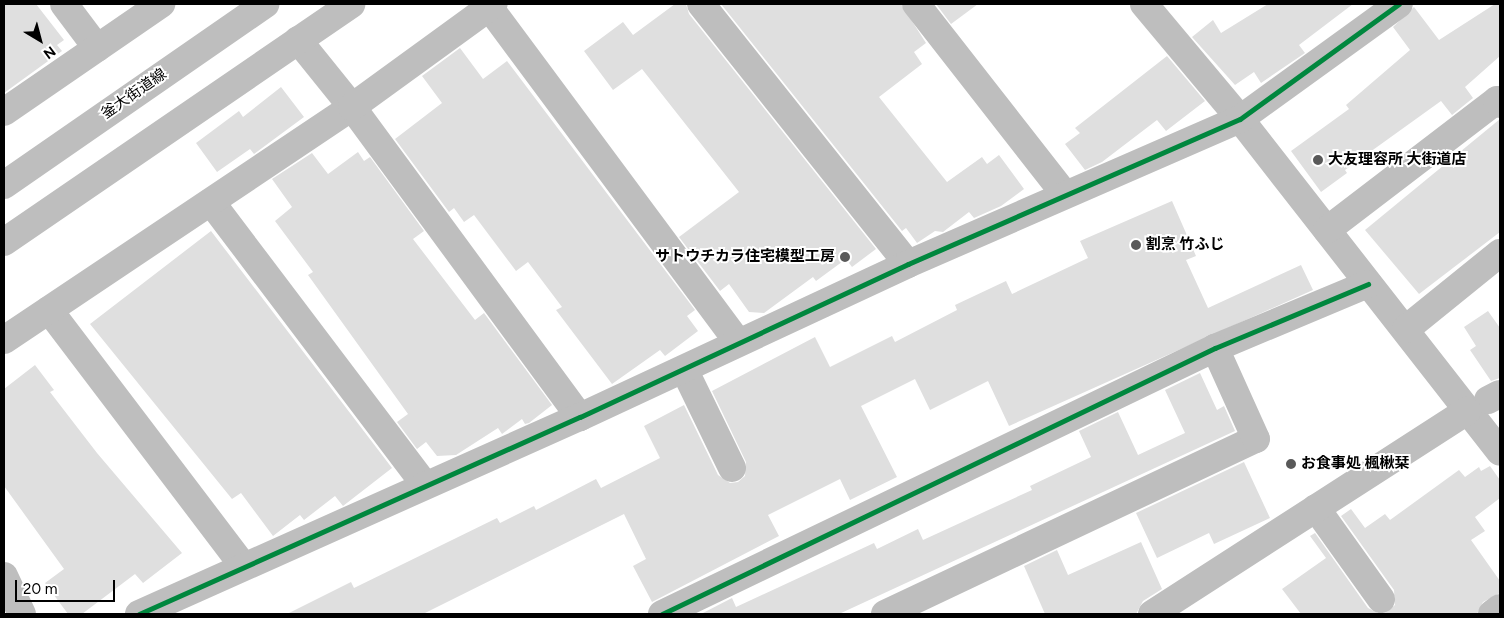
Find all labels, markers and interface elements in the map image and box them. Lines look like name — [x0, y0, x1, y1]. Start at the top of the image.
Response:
north arrow — [15, 15, 65, 65]
text: N — [40, 42, 59, 62]
street label: 釜大街道線 — [98, 65, 170, 123]
place label: 大友理容所 大街道店 — [1328, 151, 1467, 169]
marker: 大友理容所 大街道店 — [1312, 154, 1324, 166]
place label: 割烹 竹ふじ — [1146, 236, 1225, 254]
marker: 割烹 竹ふじ — [1130, 239, 1142, 251]
place label: サトウチカラ住宅模型工房 — [655, 248, 835, 266]
marker: サトウチカラ住宅模型工房 — [839, 251, 851, 263]
place label: お食事処 楓楸栞 — [1301, 455, 1410, 473]
marker: お食事処 楓楸栞 — [1285, 458, 1297, 470]
scale bar — [18, 570, 118, 602]
text: 20 m — [23, 580, 57, 598]

